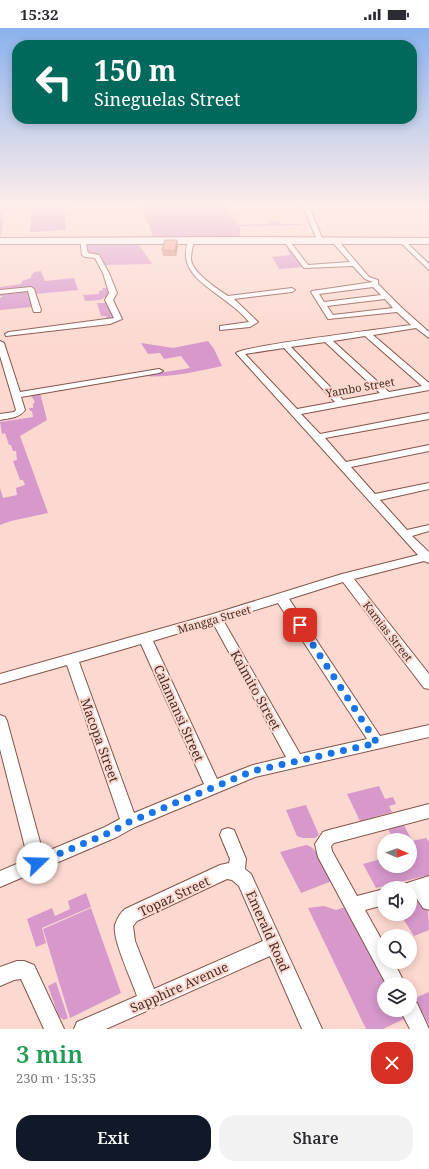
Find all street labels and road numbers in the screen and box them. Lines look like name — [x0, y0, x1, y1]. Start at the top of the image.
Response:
street label: Yambo Street — [324, 374, 396, 401]
street label: Kamias Street — [360, 598, 416, 664]
street label: Mangga Street — [176, 601, 252, 637]
street label: Kaimito Street — [227, 647, 286, 734]
street label: Calamansi Street — [150, 662, 209, 765]
street label: Macopa Street — [76, 695, 124, 785]
street label: Topaz Street — [136, 872, 213, 920]
street label: Emerald Road — [242, 887, 294, 975]
street label: Sapphire Avenue — [127, 957, 231, 1017]

